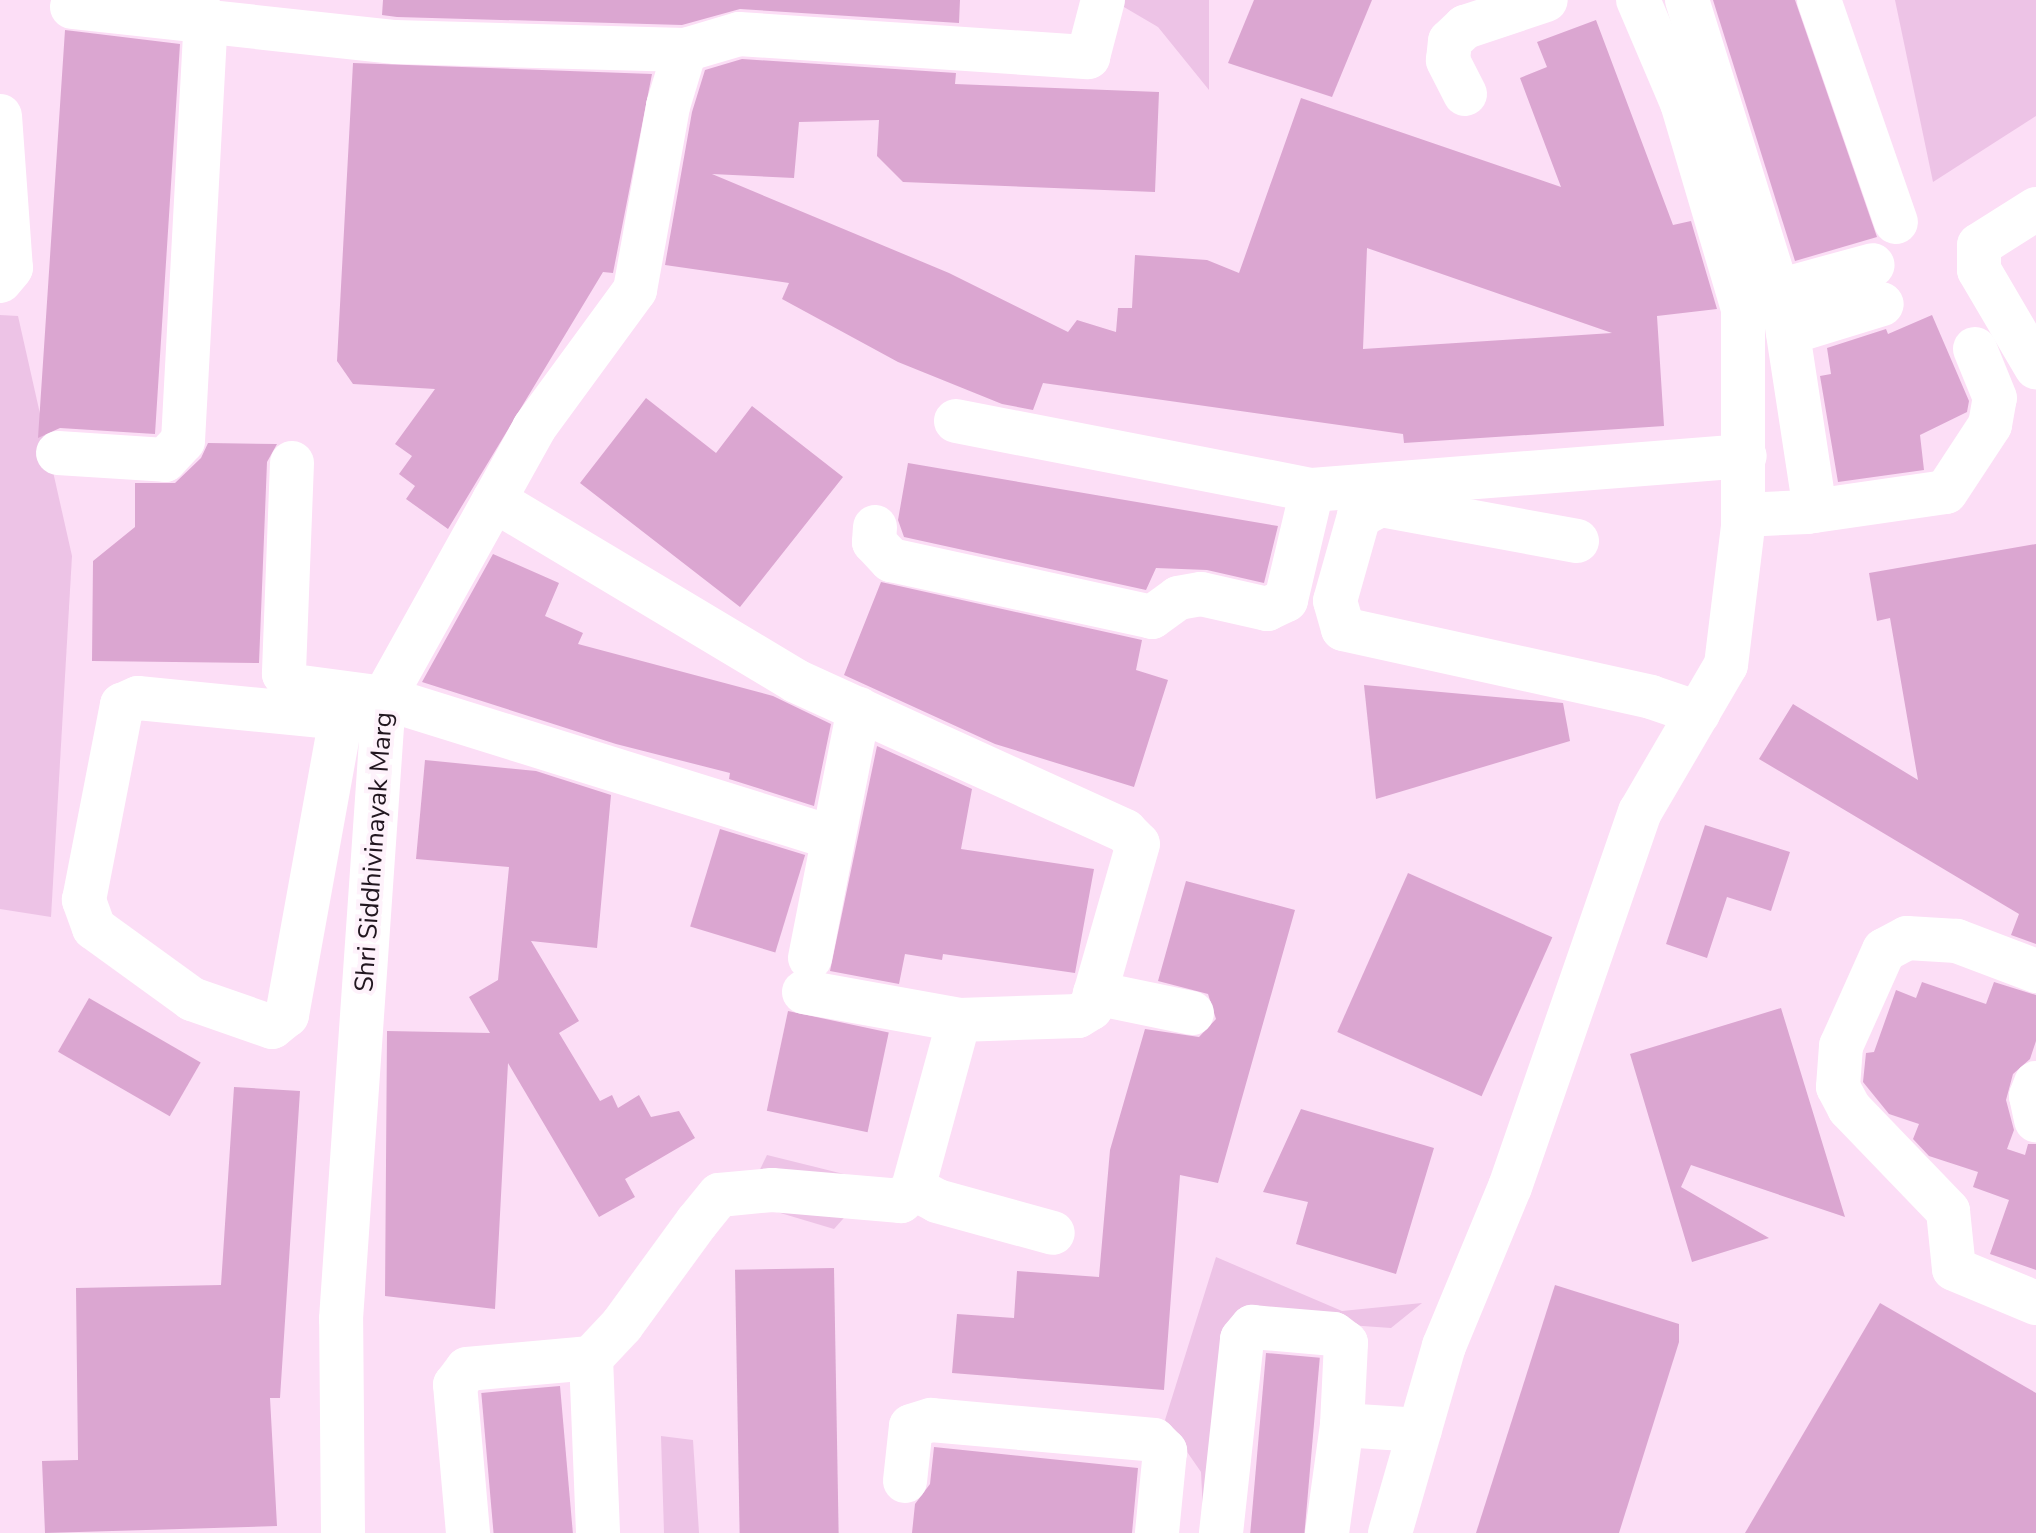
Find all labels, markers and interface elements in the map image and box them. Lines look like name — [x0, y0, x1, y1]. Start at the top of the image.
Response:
street label: Shri Siddhivinayak Marg — [349, 711, 399, 993]

